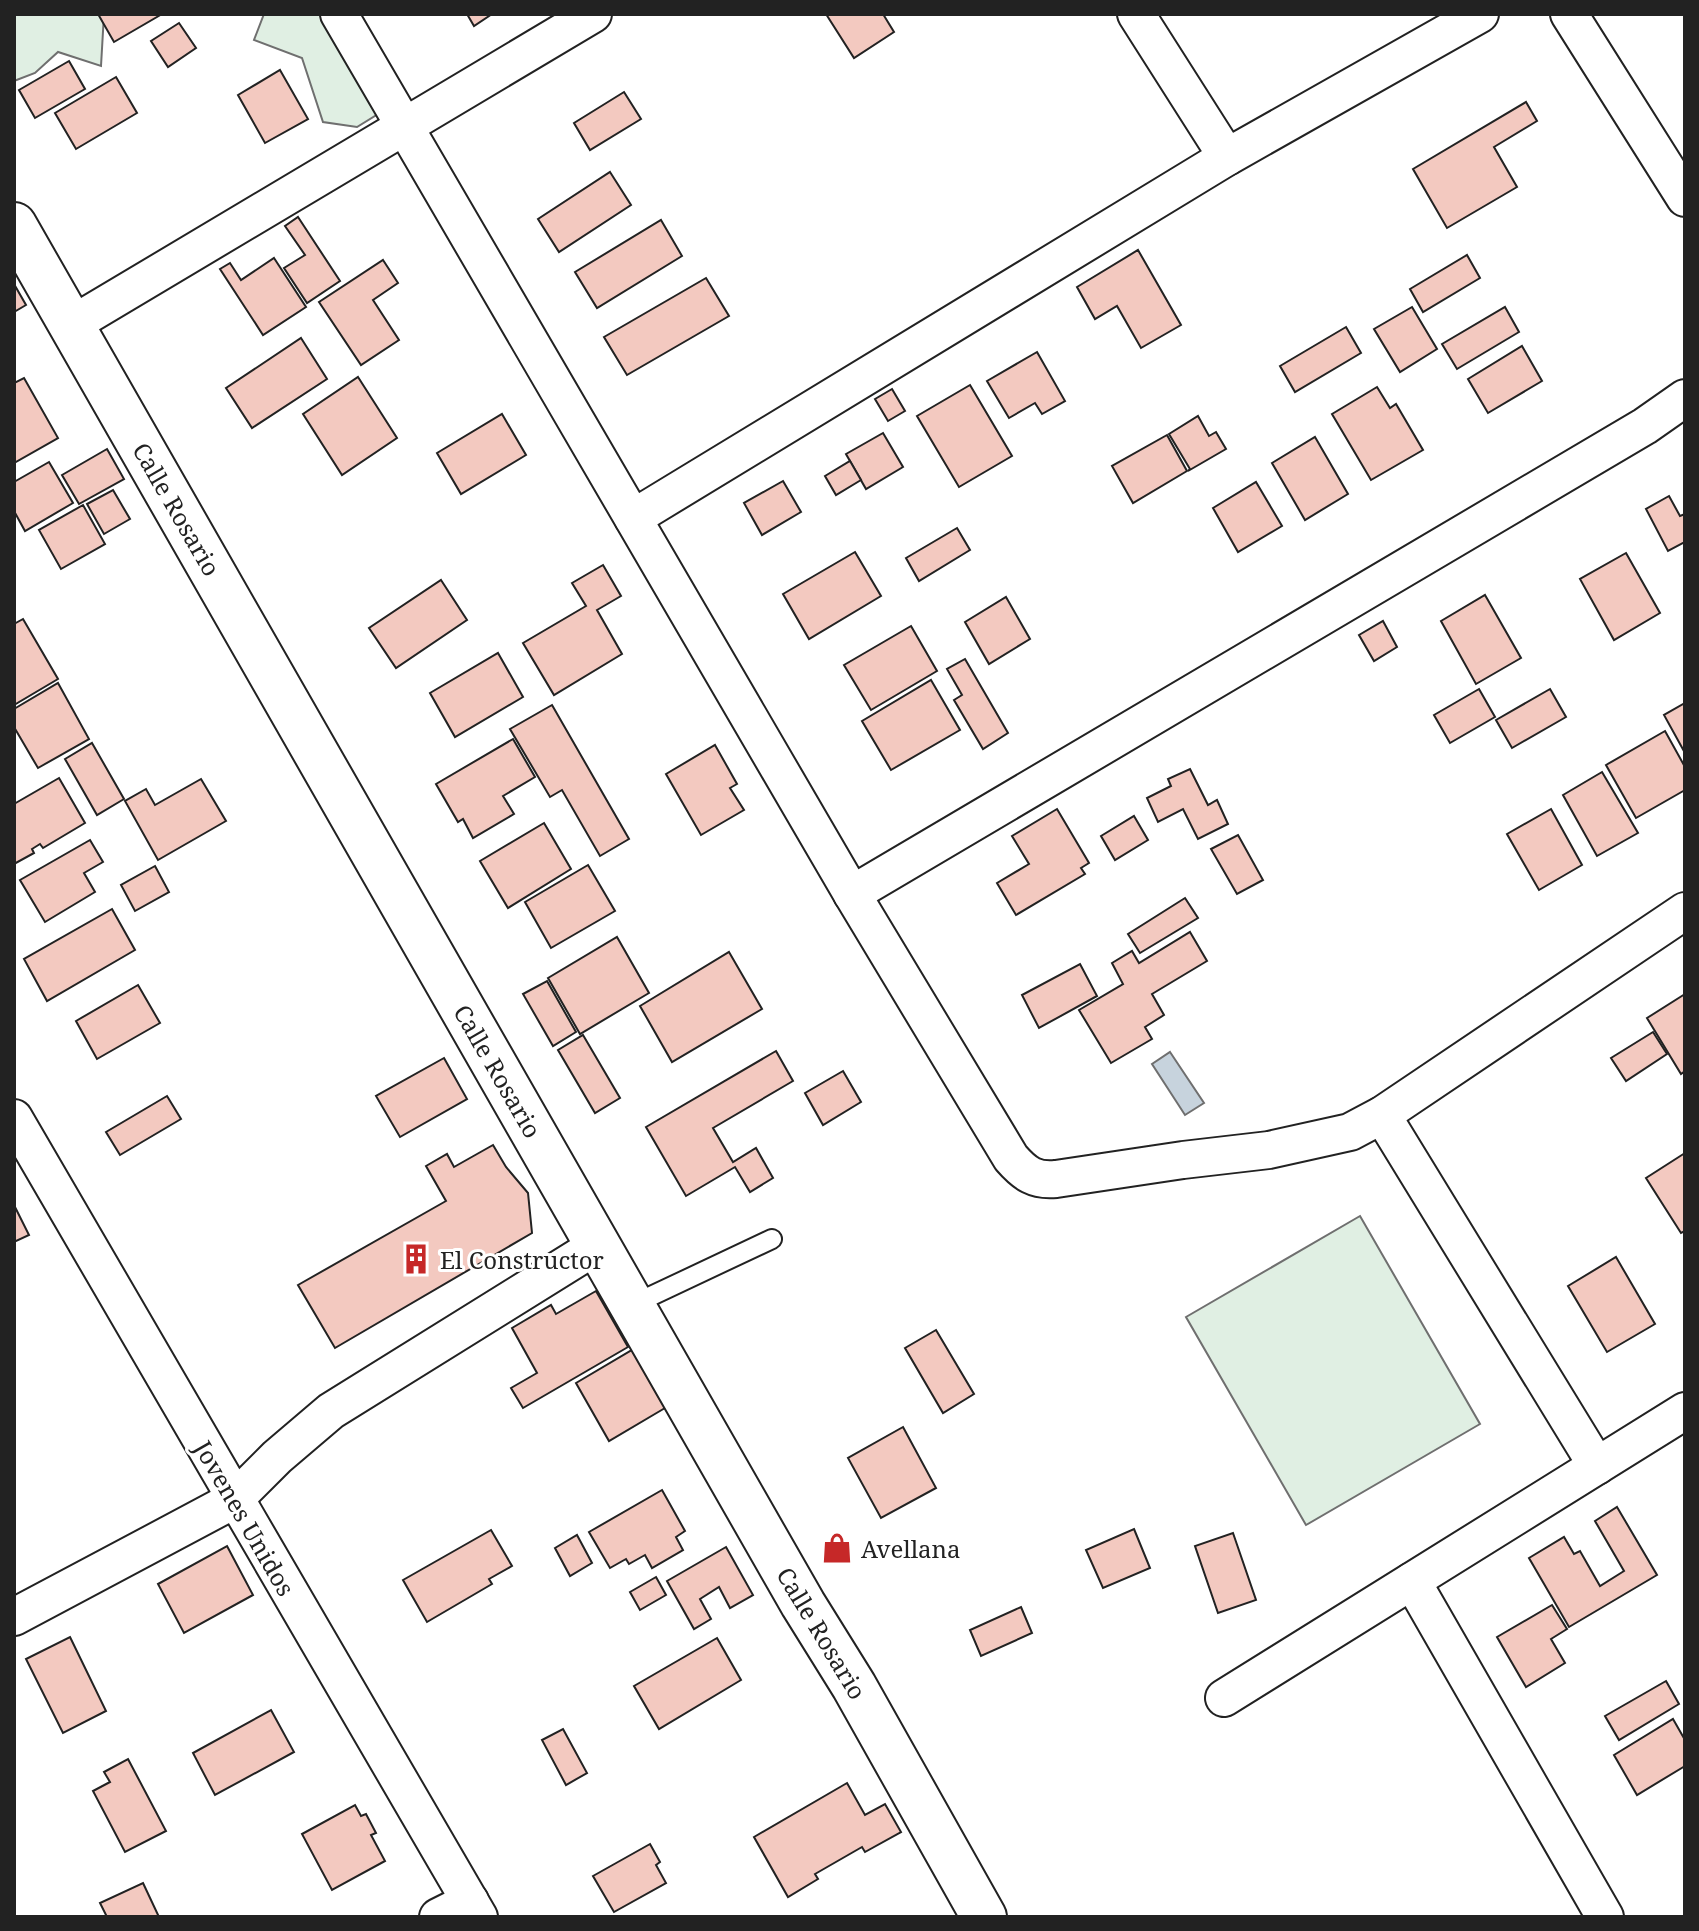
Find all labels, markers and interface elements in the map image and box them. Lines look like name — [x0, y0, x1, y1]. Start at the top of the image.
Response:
street label: Calle Rosario — [125, 436, 229, 582]
street label: Calle Rosario — [446, 998, 550, 1144]
building icon: El Constructor — [399, 1242, 433, 1276]
place label: El Constructor — [440, 1243, 604, 1276]
street label: Jovenes Unidos — [187, 1433, 303, 1602]
shop icon: Avellana — [820, 1531, 854, 1565]
place label: Avellana — [861, 1532, 961, 1565]
street label: Calle Rosario — [769, 1561, 875, 1705]

